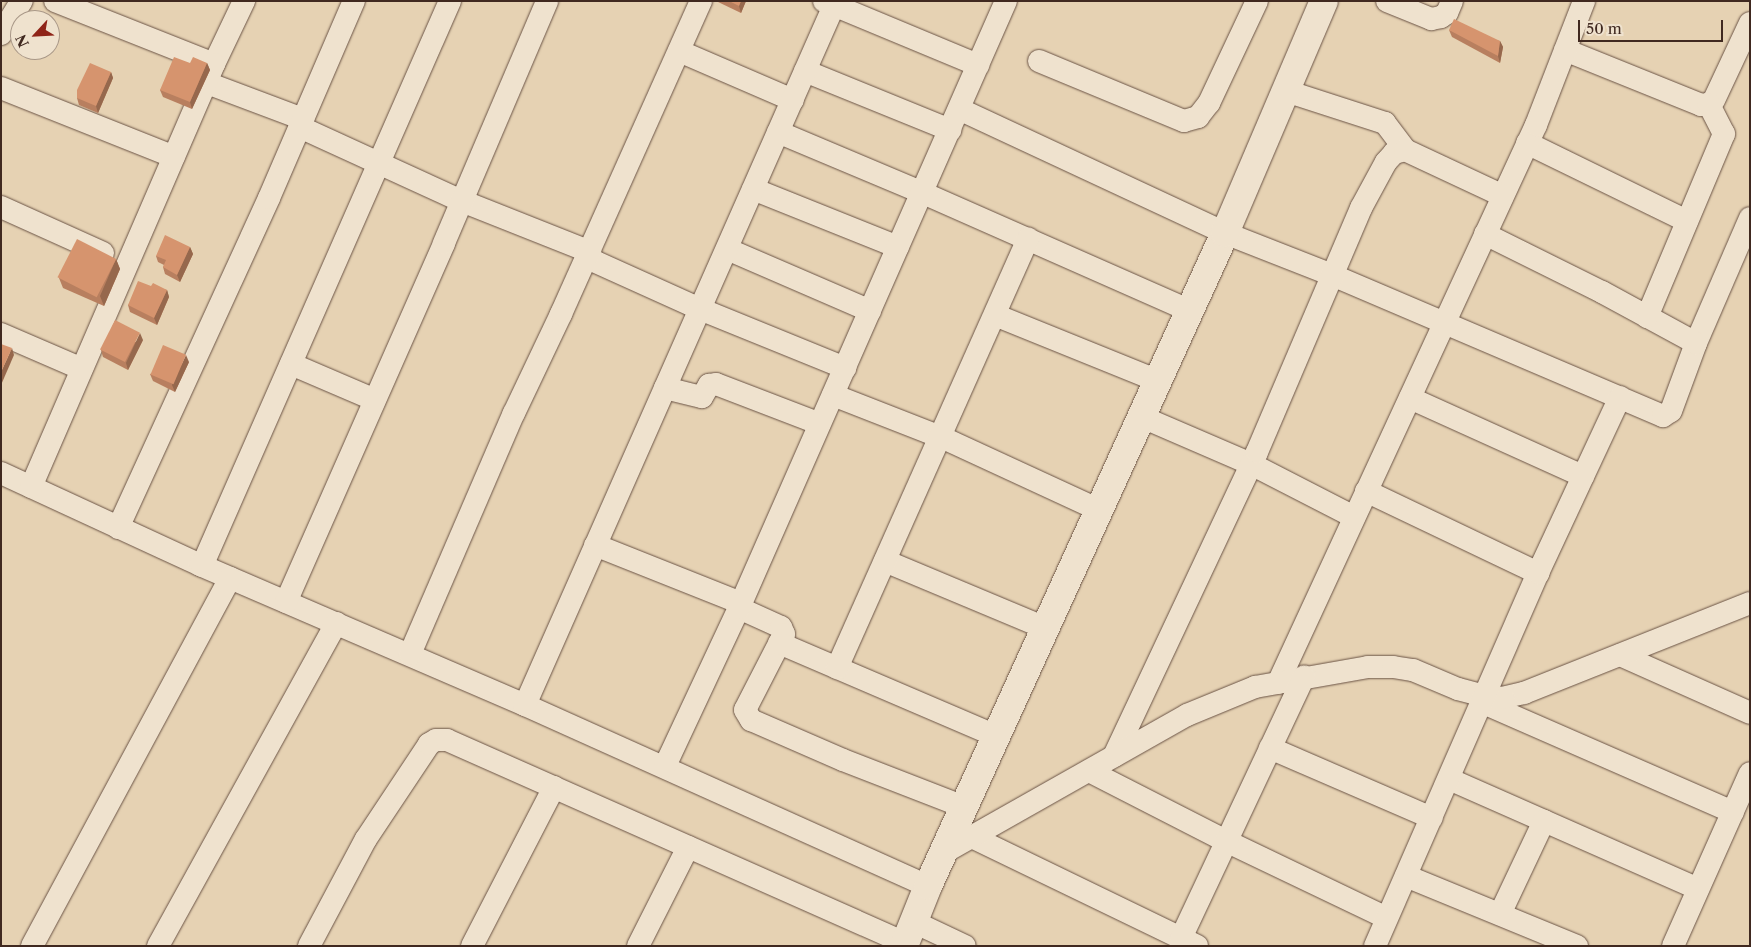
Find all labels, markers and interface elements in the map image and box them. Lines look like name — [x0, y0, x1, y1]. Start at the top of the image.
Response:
north arrow — [10, 10, 60, 60]
scale bar — [1581, 10, 1726, 42]
text: 50 m — [1586, 19, 1622, 38]
text: N — [12, 32, 33, 50]

